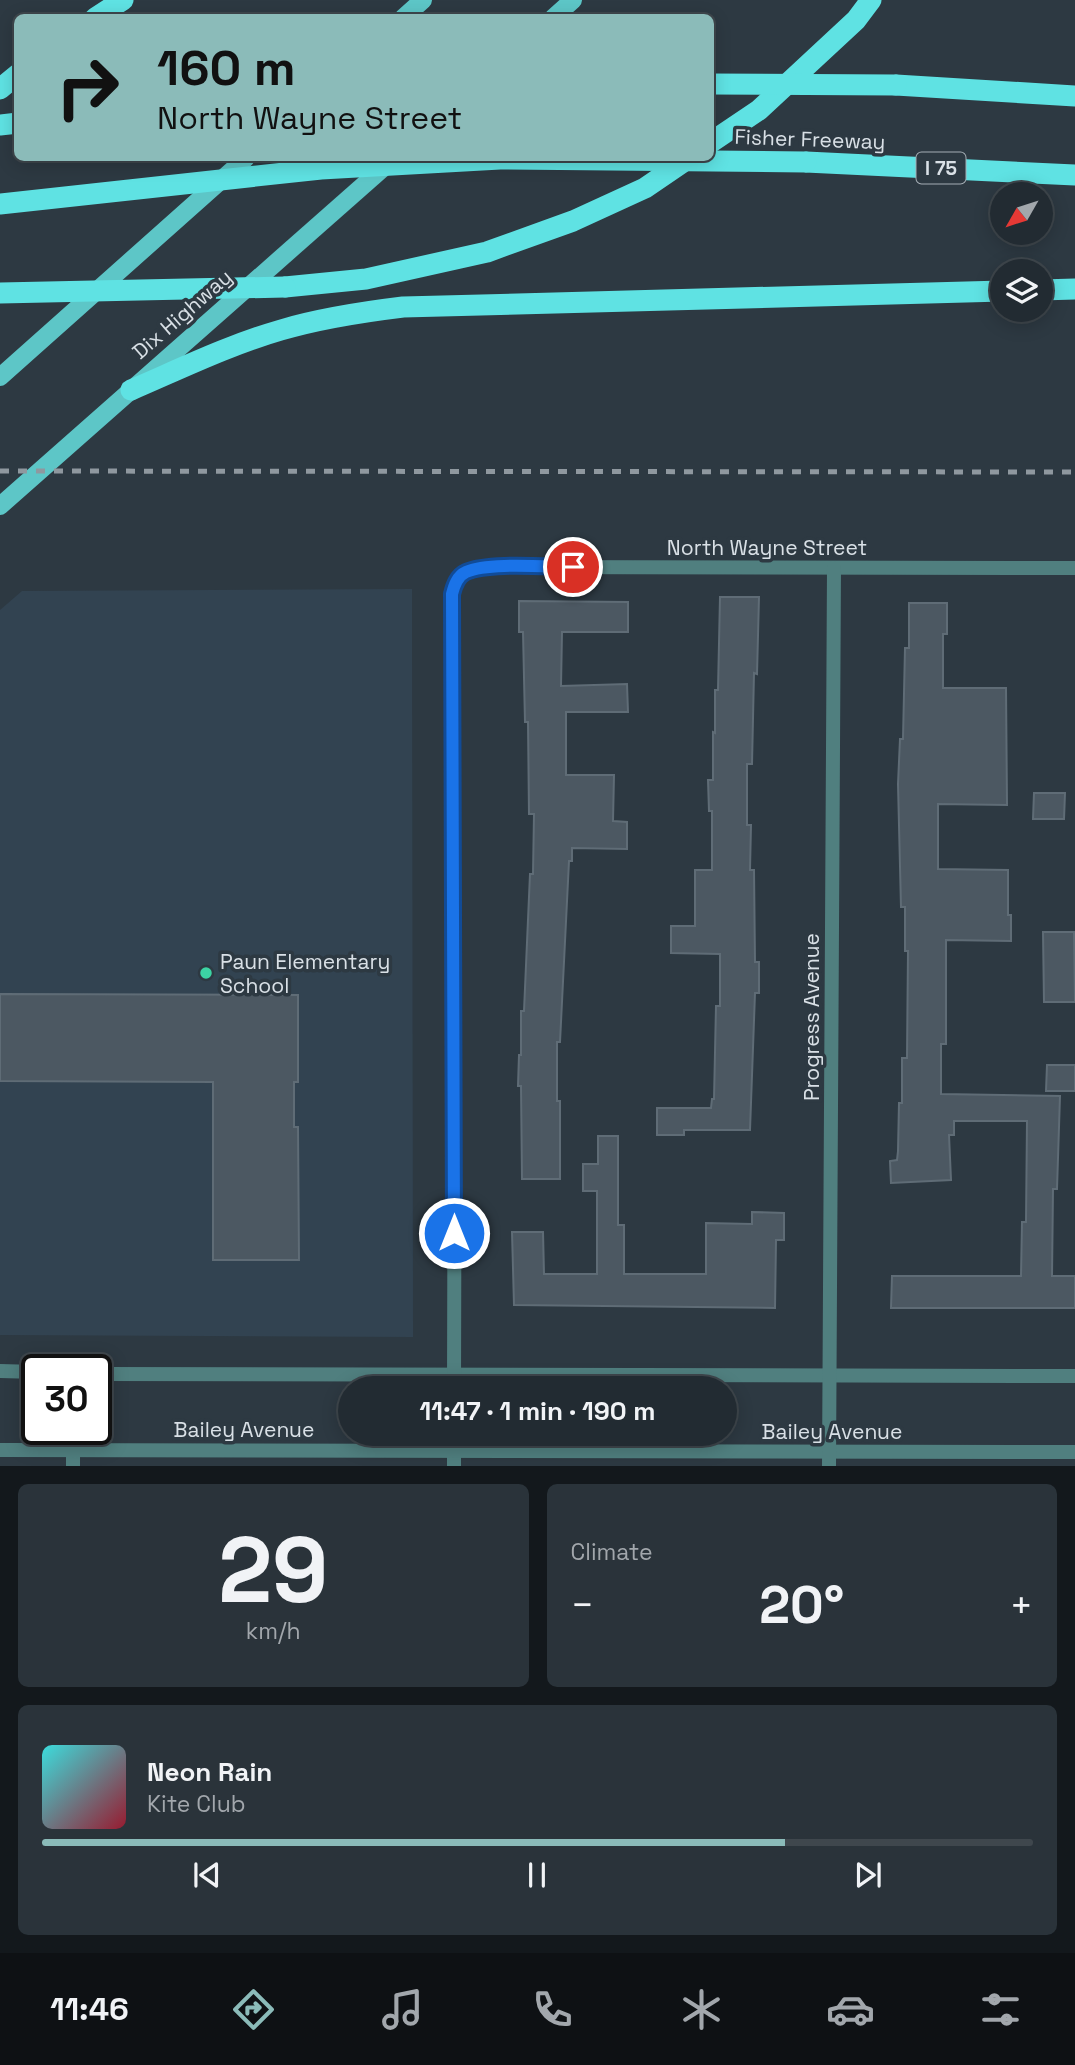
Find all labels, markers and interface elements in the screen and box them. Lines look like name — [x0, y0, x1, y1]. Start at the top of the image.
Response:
text: 160 m — [157, 37, 295, 99]
icon: right — [42, 42, 133, 133]
text: North Wayne Street — [157, 98, 462, 138]
street label: Fisher Freeway — [734, 123, 886, 155]
road number: I 75 — [916, 152, 965, 184]
north arrow — [990, 182, 1054, 245]
map controls — [990, 182, 1053, 322]
button: layers — [990, 259, 1053, 322]
street label: Dix Highway — [127, 263, 237, 365]
street label: North Wayne Street — [667, 534, 867, 561]
pin — [543, 537, 603, 597]
icon: arrive — [554, 548, 592, 586]
street label: Progress Avenue — [798, 933, 825, 1101]
place label: Paun Elementary School — [220, 948, 390, 999]
marker: Paun Elementary School — [198, 965, 214, 981]
position arrow — [417, 1196, 491, 1270]
speed limit sign: 30 — [21, 1354, 112, 1445]
text: 11:47 · 1 min · 190 m — [420, 1394, 655, 1428]
street label: Bailey Avenue — [174, 1416, 314, 1443]
street label: Bailey Avenue — [762, 1418, 902, 1445]
text: 29 — [218, 1512, 328, 1629]
text: Climate — [571, 1537, 653, 1567]
text: 20° — [759, 1572, 844, 1638]
text: − — [571, 1581, 594, 1629]
text: + — [1009, 1581, 1033, 1629]
text: km/h — [246, 1616, 301, 1646]
text: Neon Rain — [147, 1755, 272, 1789]
text: Kite Club — [147, 1789, 246, 1819]
icon: previous — [188, 1856, 226, 1894]
icon: pause — [518, 1856, 556, 1894]
icon: next — [849, 1856, 887, 1894]
icon: directions — [229, 1985, 278, 2034]
icon: music — [378, 1985, 427, 2034]
icon: phone — [528, 1985, 577, 2034]
icon: climate — [677, 1985, 726, 2034]
icon: car — [826, 1985, 875, 2034]
icon: filters — [976, 1985, 1025, 2034]
text: 11:46 — [50, 1989, 129, 2029]

